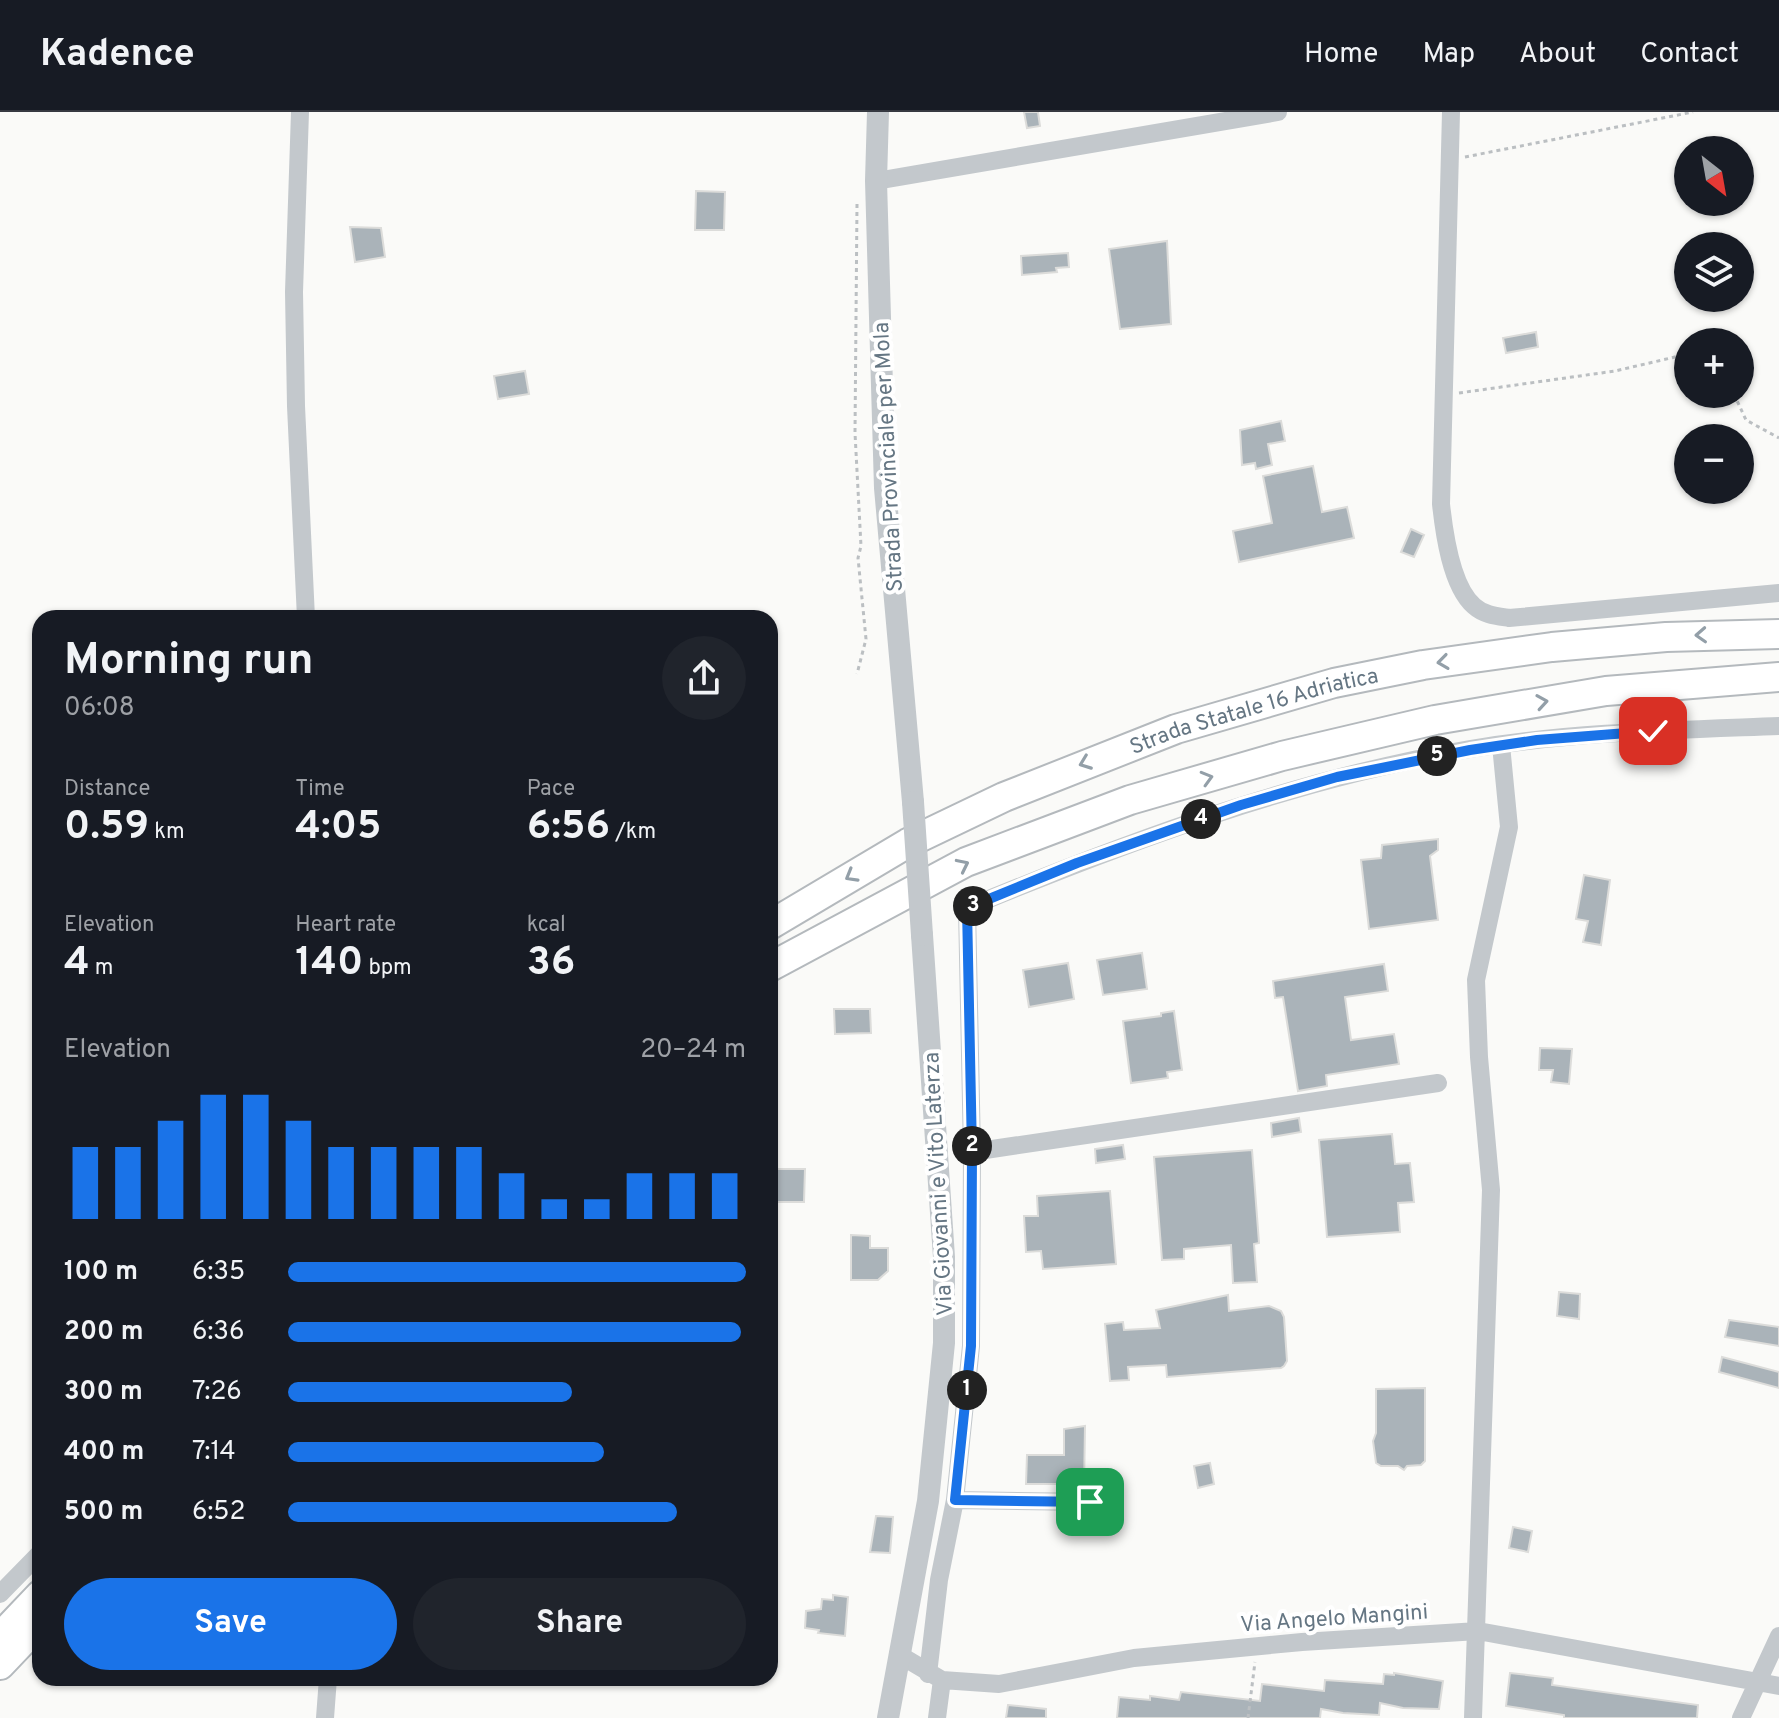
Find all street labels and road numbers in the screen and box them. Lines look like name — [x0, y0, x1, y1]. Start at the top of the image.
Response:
street label: Strada Provinciale per Mola — [869, 321, 910, 592]
street label: Strada Statale 16 Adriatica — [1126, 663, 1381, 762]
street label: Via Giovanni e Vito Laterza — [919, 1051, 960, 1317]
street label: Via Angelo Mangini — [1239, 1599, 1429, 1640]

